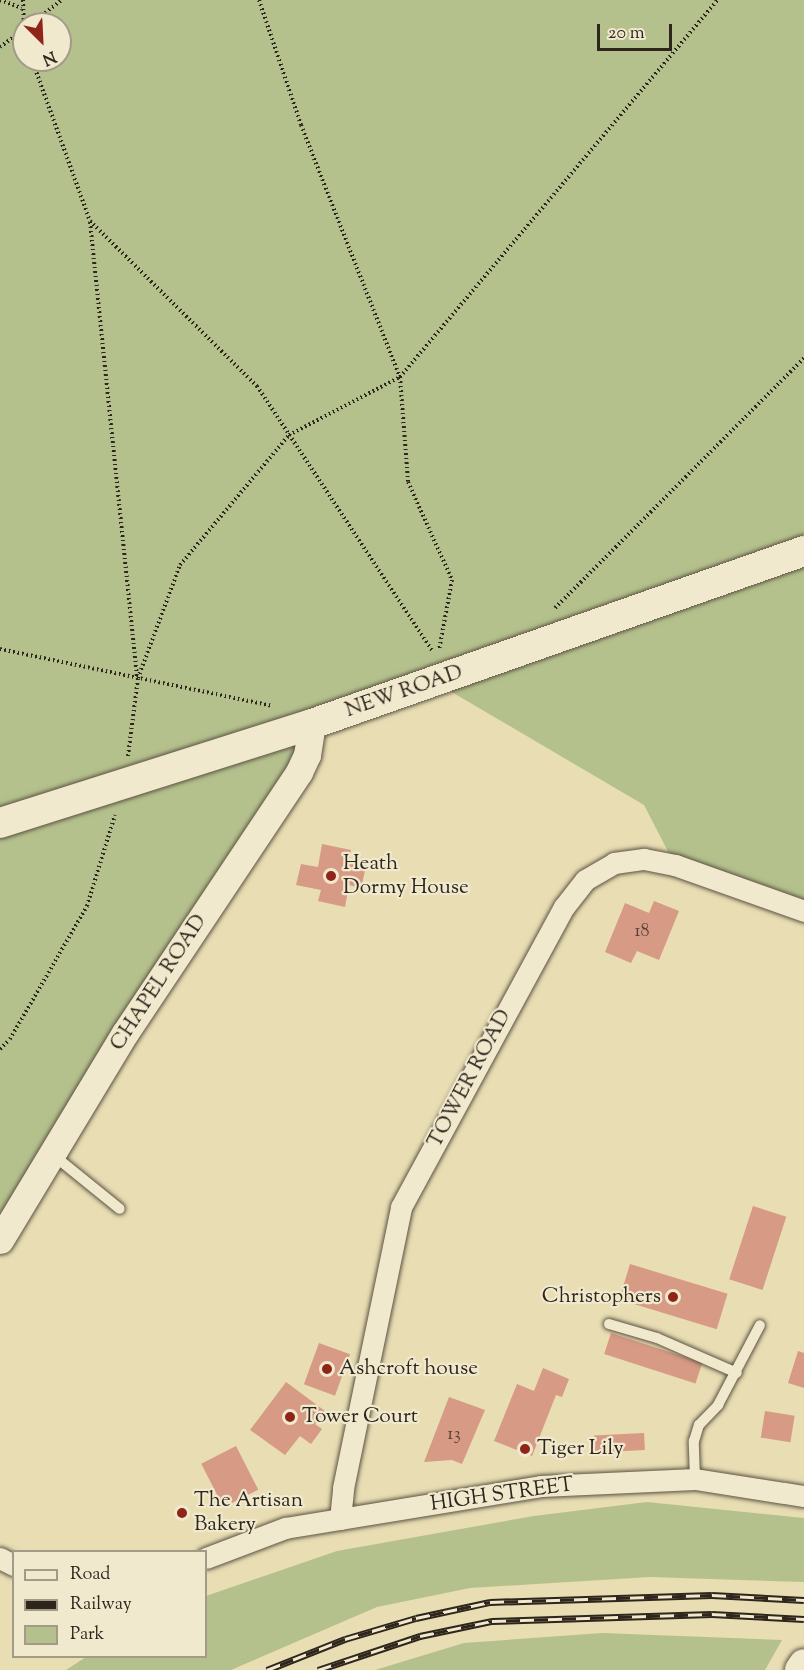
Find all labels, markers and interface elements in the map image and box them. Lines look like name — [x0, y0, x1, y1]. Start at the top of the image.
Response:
north arrow — [12, 12, 72, 72]
scale bar — [600, 12, 675, 50]
text: 20 m — [608, 21, 645, 47]
text: N — [38, 44, 59, 70]
street label: NEW ROAD — [342, 660, 466, 724]
place label: Heath Dormy House — [343, 851, 469, 901]
marker: Heath Dormy House — [324, 869, 338, 883]
street label: CHAPEL ROAD — [106, 910, 212, 1056]
house number: 18 — [634, 921, 650, 943]
street label: TOWER ROAD — [423, 1006, 517, 1152]
place label: Christophers — [542, 1284, 661, 1310]
marker: Christophers — [666, 1290, 680, 1304]
place label: Ashcroft house — [339, 1356, 478, 1382]
marker: Ashcroft house — [320, 1362, 334, 1376]
place label: Tower Court — [302, 1404, 418, 1430]
marker: Tower Court — [283, 1410, 297, 1424]
house number: 13 — [447, 1424, 461, 1446]
place label: Tiger Lily — [537, 1436, 624, 1462]
marker: Tiger Lily — [518, 1442, 532, 1456]
street label: HIGH STREET — [429, 1472, 575, 1518]
place label: The Artisan Bakery — [194, 1488, 303, 1538]
marker: The Artisan Bakery — [175, 1506, 189, 1520]
legend — [12, 1550, 207, 1658]
text: Road — [70, 1562, 110, 1588]
text: Railway — [70, 1592, 132, 1618]
text: Park — [70, 1622, 104, 1648]

